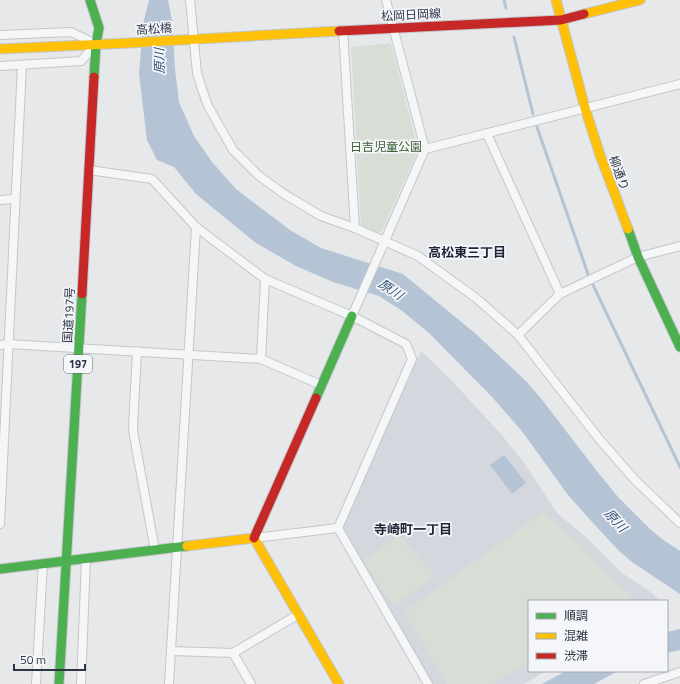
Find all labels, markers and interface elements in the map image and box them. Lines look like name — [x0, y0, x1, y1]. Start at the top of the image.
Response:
street label: 松岡日岡線 — [381, 3, 441, 26]
street label: 高松橋 — [135, 18, 173, 39]
water label: 原川 — [149, 46, 169, 74]
park label: 日吉児童公園 — [350, 137, 422, 156]
street label: 柳通り — [604, 153, 635, 193]
district label: 高松東三丁目 — [428, 242, 506, 262]
water label: 原川 — [375, 273, 409, 306]
street label: 国道197号 — [58, 286, 79, 344]
road number: 197 — [64, 355, 92, 373]
water label: 原川 — [600, 504, 634, 538]
district label: 寺崎町一丁目 — [374, 519, 452, 539]
legend — [528, 600, 668, 672]
text: 順調 — [564, 606, 588, 625]
text: 混雑 — [564, 626, 588, 645]
scale bar — [14, 646, 85, 672]
text: 渋滞 — [564, 646, 588, 665]
text: 50 m — [20, 650, 46, 669]

